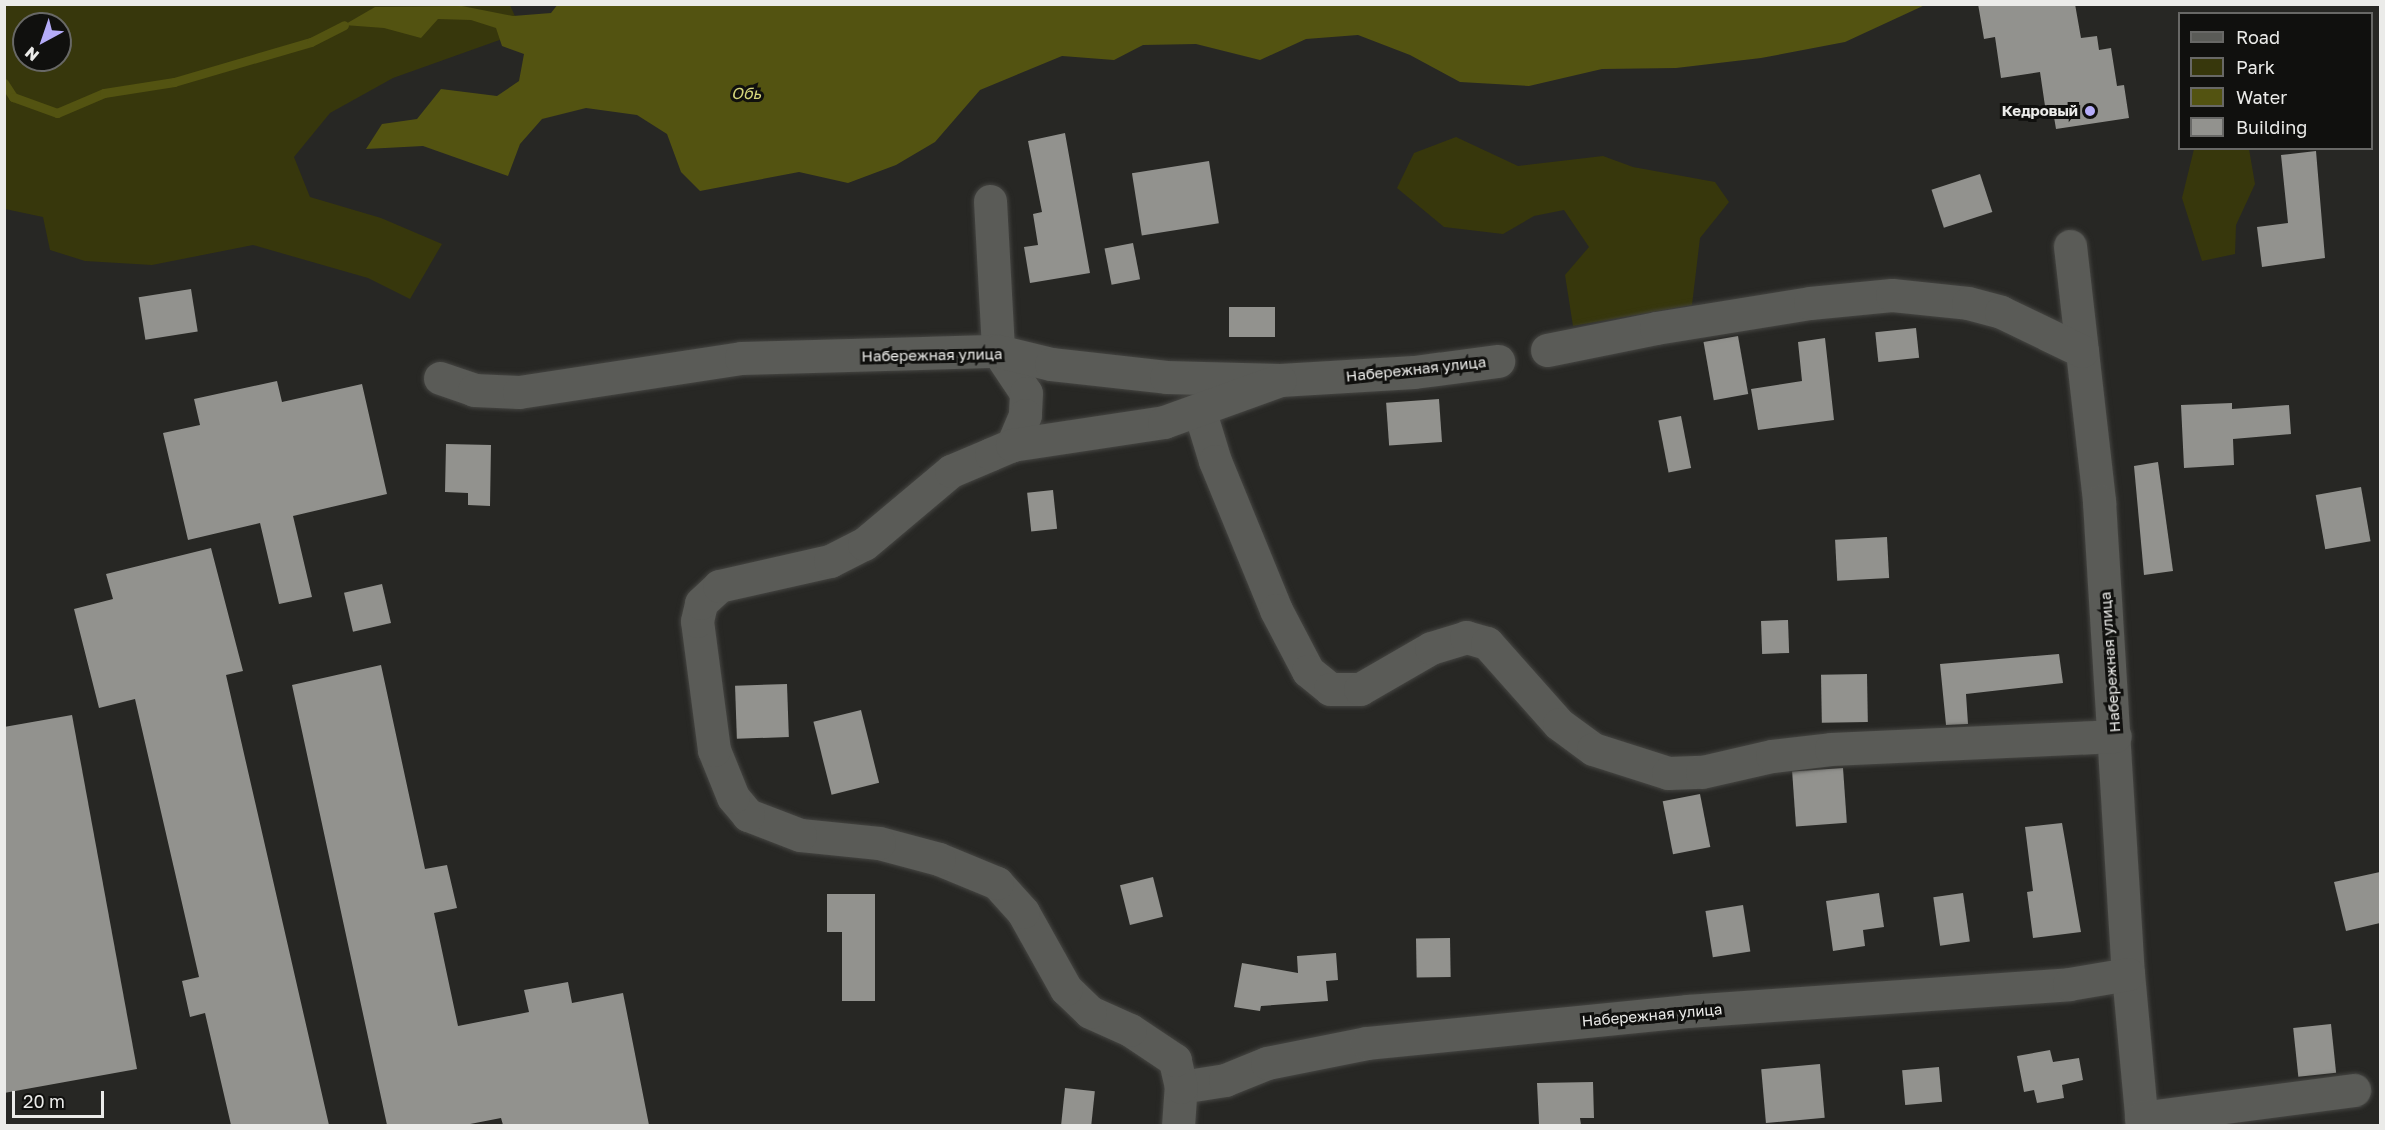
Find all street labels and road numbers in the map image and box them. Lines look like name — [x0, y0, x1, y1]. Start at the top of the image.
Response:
street label: Набережная улица — [861, 345, 1003, 365]
street label: Набережная улица — [1345, 353, 1487, 385]
street label: Набережная улица — [2096, 591, 2124, 733]
street label: Набережная улица — [1581, 1000, 1723, 1030]

